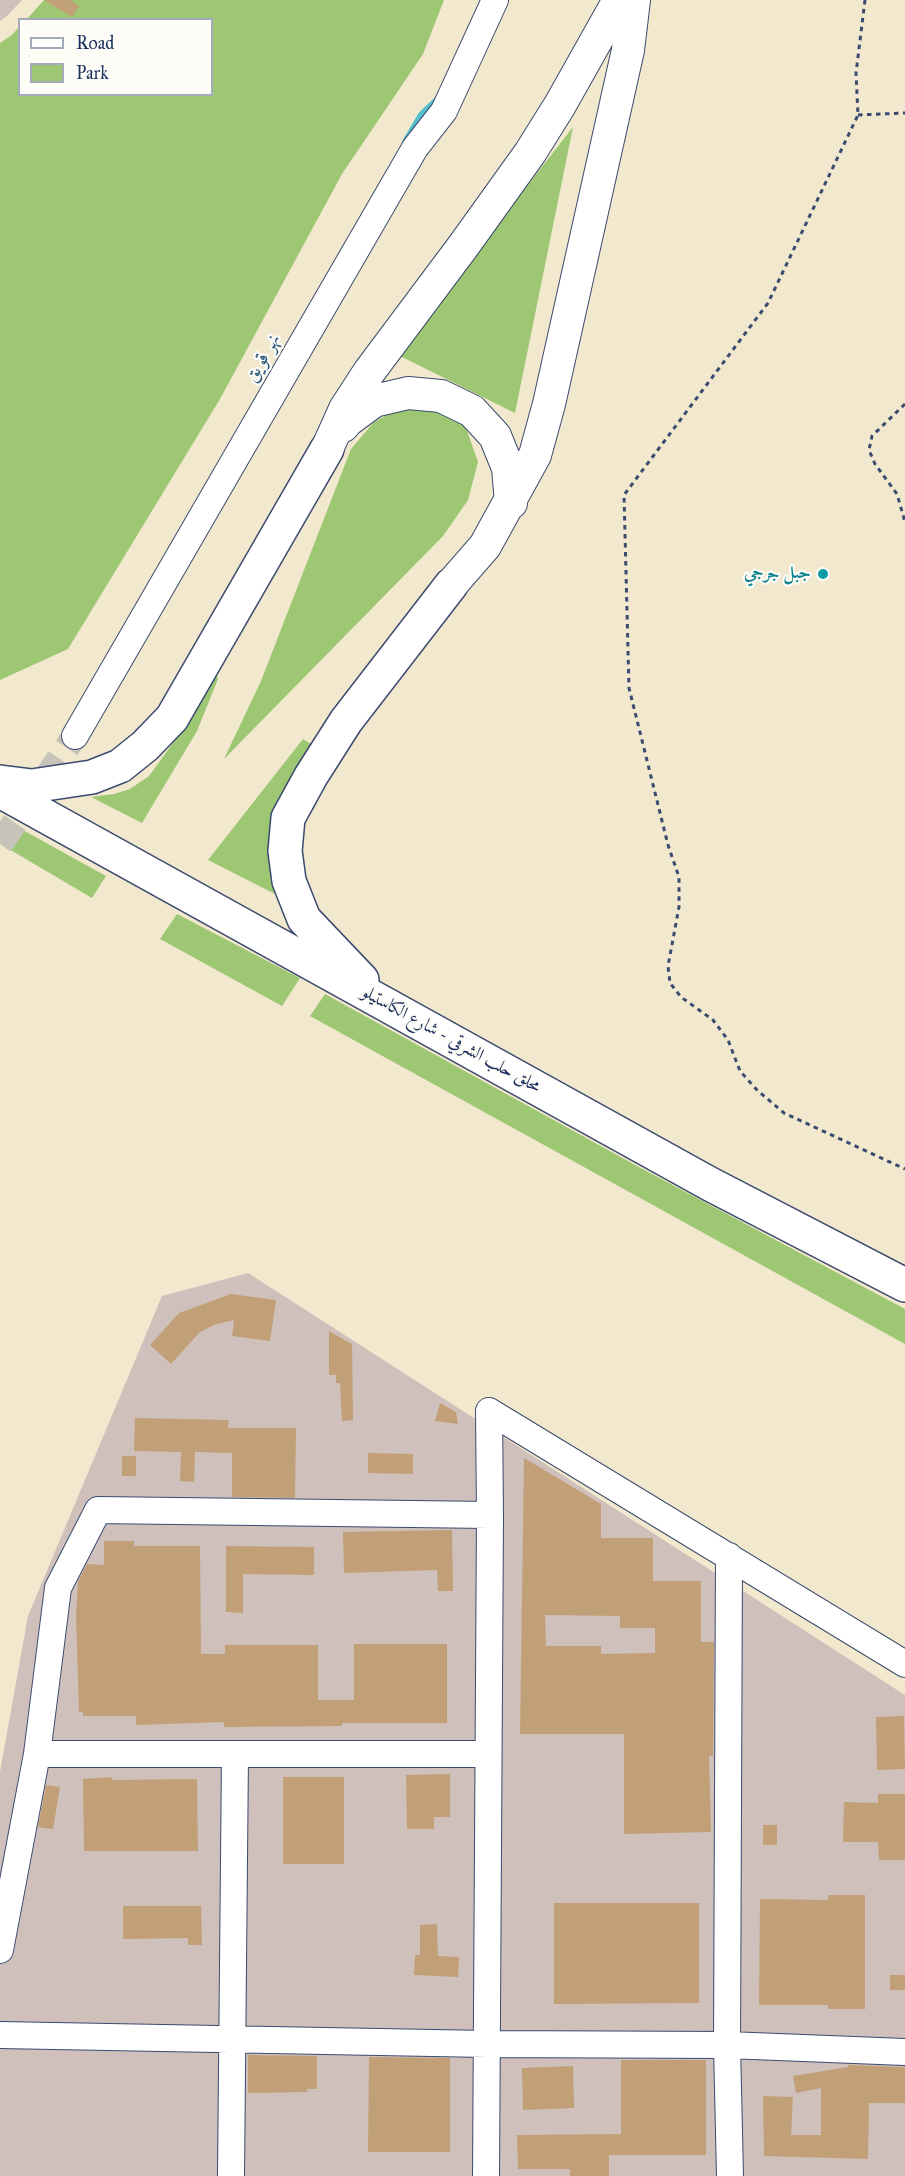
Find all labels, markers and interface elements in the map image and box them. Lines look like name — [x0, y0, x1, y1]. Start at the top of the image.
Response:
legend — [18, 18, 213, 96]
text: Road — [76, 32, 114, 54]
text: Park — [76, 62, 109, 84]
water label: نهر قويق — [239, 329, 287, 387]
place label: جبل جرجي — [744, 563, 811, 585]
marker: جبل جرجي — [816, 567, 830, 581]
street label: محلق حلب الشرقي - شارع الكاستيلو — [358, 982, 544, 1098]

